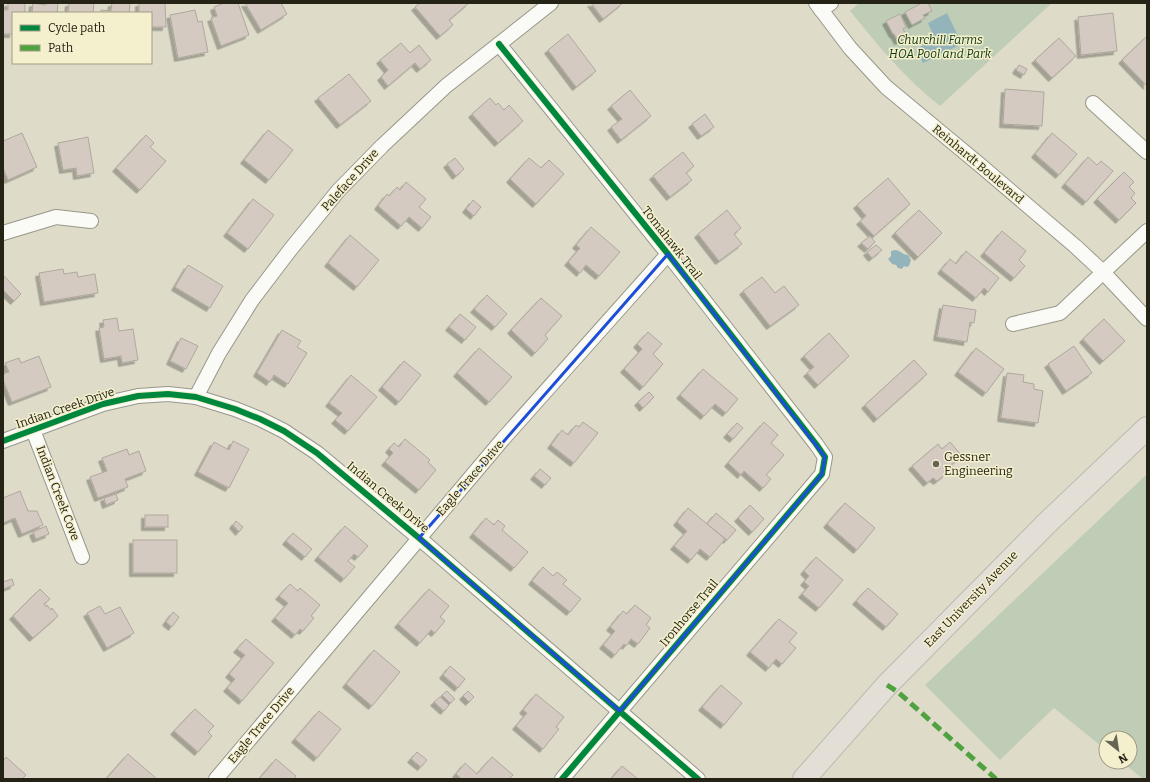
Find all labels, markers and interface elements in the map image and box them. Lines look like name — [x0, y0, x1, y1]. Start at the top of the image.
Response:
legend — [12, 12, 152, 64]
text: Cycle path — [48, 21, 106, 35]
park label: Churchill Farms HOA Pool and Park — [889, 33, 992, 61]
text: Path — [48, 41, 74, 55]
street label: Reinhardt Boulevard — [930, 122, 1026, 206]
street label: Paleface Drive — [319, 146, 381, 214]
street label: Tomahawk Trail — [639, 204, 705, 283]
street label: Indian Creek Drive — [14, 385, 116, 431]
street label: Eagle Trace Drive — [433, 437, 507, 519]
street label: Indian Creek Cove — [33, 444, 83, 542]
place label: Gessner Engineering — [944, 450, 1013, 478]
street label: Indian Creek Drive — [344, 458, 432, 536]
marker: Gessner Engineering — [931, 459, 941, 469]
street label: East University Avenue — [921, 548, 1021, 650]
street label: Ironhorse Trail — [657, 576, 721, 649]
street label: Eagle Trace Drive — [225, 684, 297, 766]
north arrow — [1098, 730, 1138, 770]
text: N — [1115, 750, 1130, 766]

